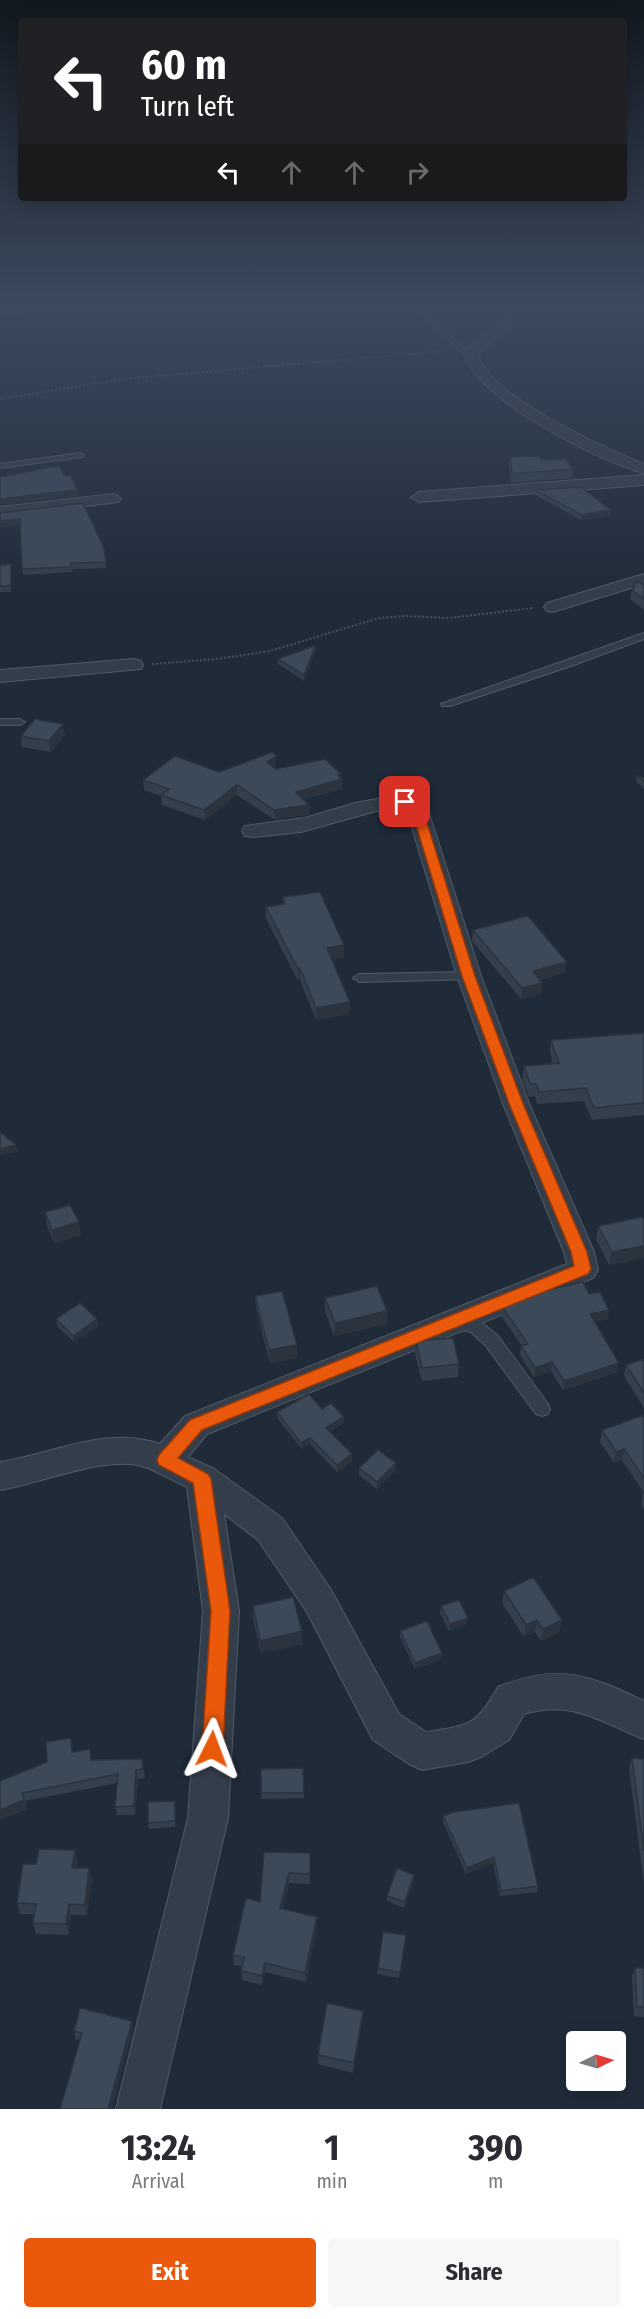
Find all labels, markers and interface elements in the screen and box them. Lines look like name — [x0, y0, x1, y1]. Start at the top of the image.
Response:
text: 60 m — [141, 40, 227, 90]
icon: left — [42, 42, 120, 120]
text: Turn left — [141, 91, 234, 123]
icon: left — [212, 156, 245, 189]
icon: ahead — [275, 156, 308, 189]
icon: ahead — [338, 156, 371, 189]
icon: right — [401, 156, 434, 189]
pin — [379, 776, 430, 827]
icon: arrive — [388, 785, 421, 818]
position arrow — [180, 1717, 244, 1781]
north arrow — [566, 2031, 626, 2091]
map controls — [566, 2031, 626, 2091]
text: 13:24 — [121, 2126, 196, 2170]
text: 1 — [324, 2126, 340, 2170]
text: 390 — [468, 2126, 523, 2170]
text: Arrival — [132, 2169, 185, 2193]
text: min — [316, 2169, 347, 2193]
text: m — [488, 2169, 503, 2193]
button: Exit — [24, 2238, 316, 2307]
button: Share — [328, 2238, 620, 2307]

